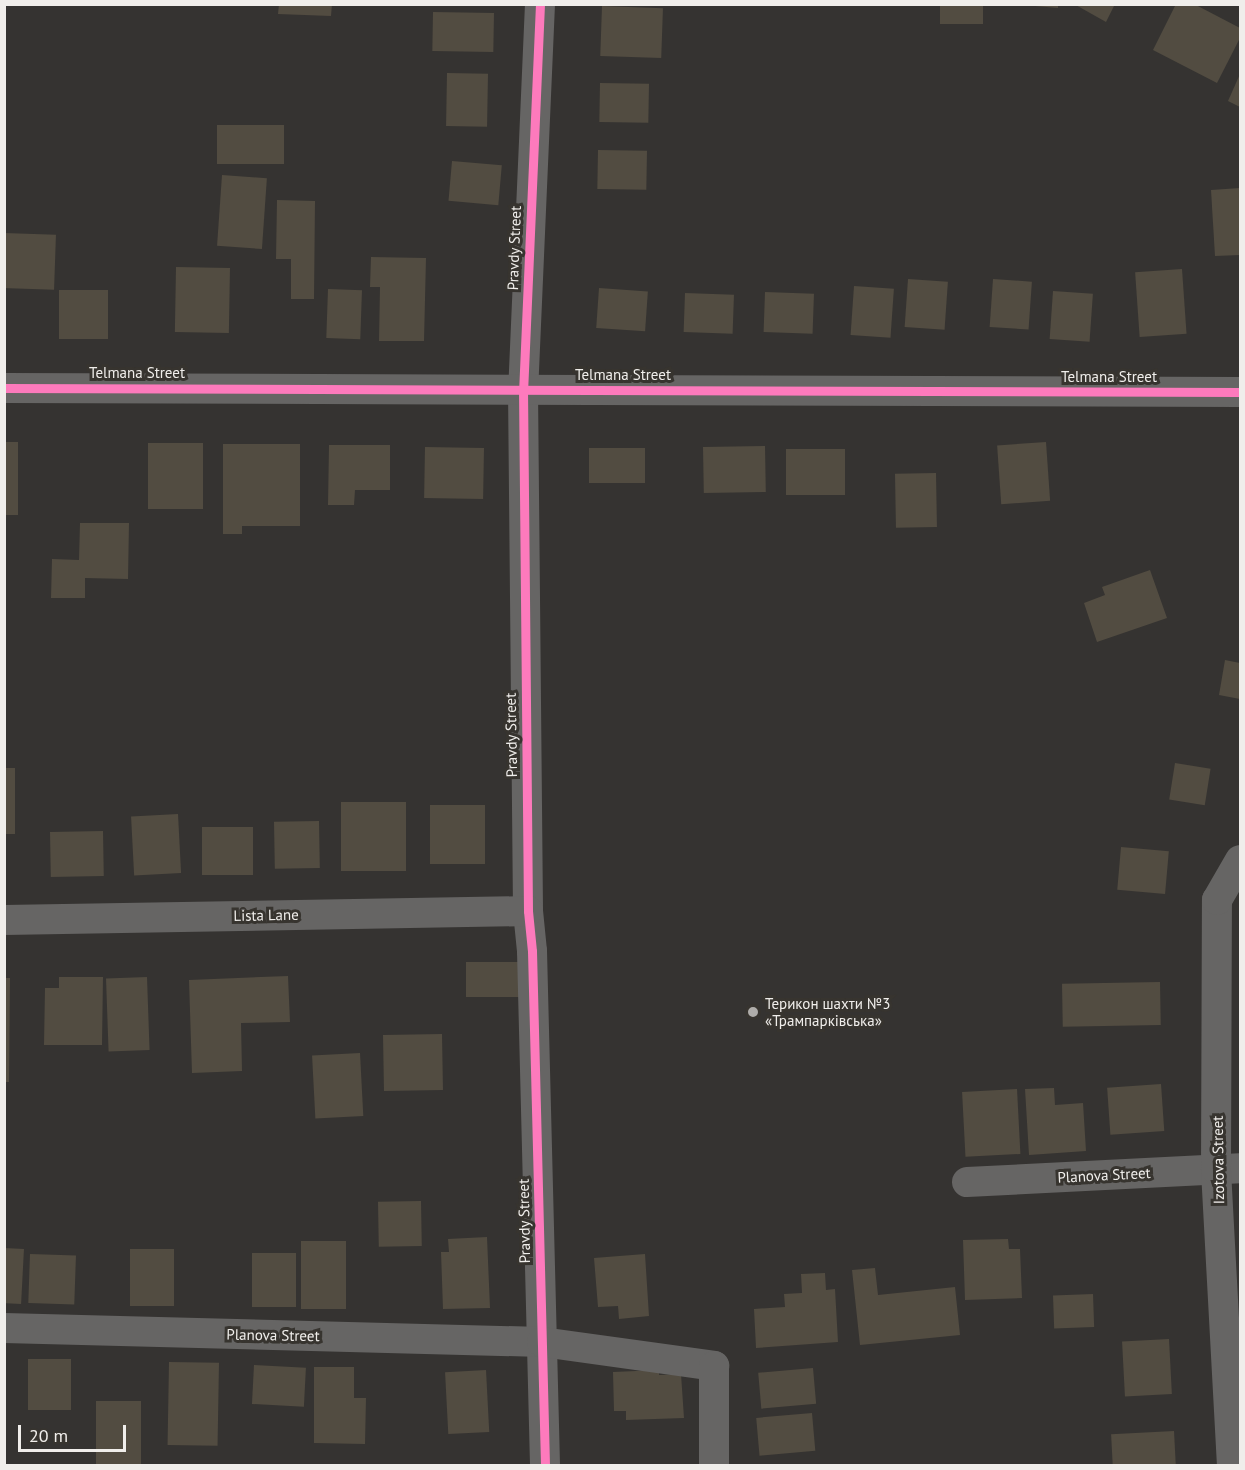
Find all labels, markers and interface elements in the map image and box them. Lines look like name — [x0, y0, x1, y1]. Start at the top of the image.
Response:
street label: Pravdy Street — [504, 205, 524, 291]
street label: Telmana Street — [89, 364, 185, 382]
street label: Telmana Street — [575, 366, 671, 384]
street label: Telmana Street — [1061, 368, 1157, 386]
street label: Pravdy Street — [501, 692, 521, 778]
street label: Lista Lane — [233, 905, 299, 925]
place label: Терикон шахти №3 «Трампарківська» — [765, 994, 890, 1029]
marker: Терикон шахти №3 «Трампарківська» — [746, 1005, 760, 1019]
street label: Izotova Street — [1208, 1116, 1228, 1204]
street label: Planova Street — [1057, 1164, 1151, 1186]
street label: Pravdy Street — [514, 1178, 534, 1264]
street label: Planova Street — [226, 1325, 320, 1345]
scale bar — [21, 1413, 129, 1451]
text: 20 m — [29, 1424, 68, 1447]

